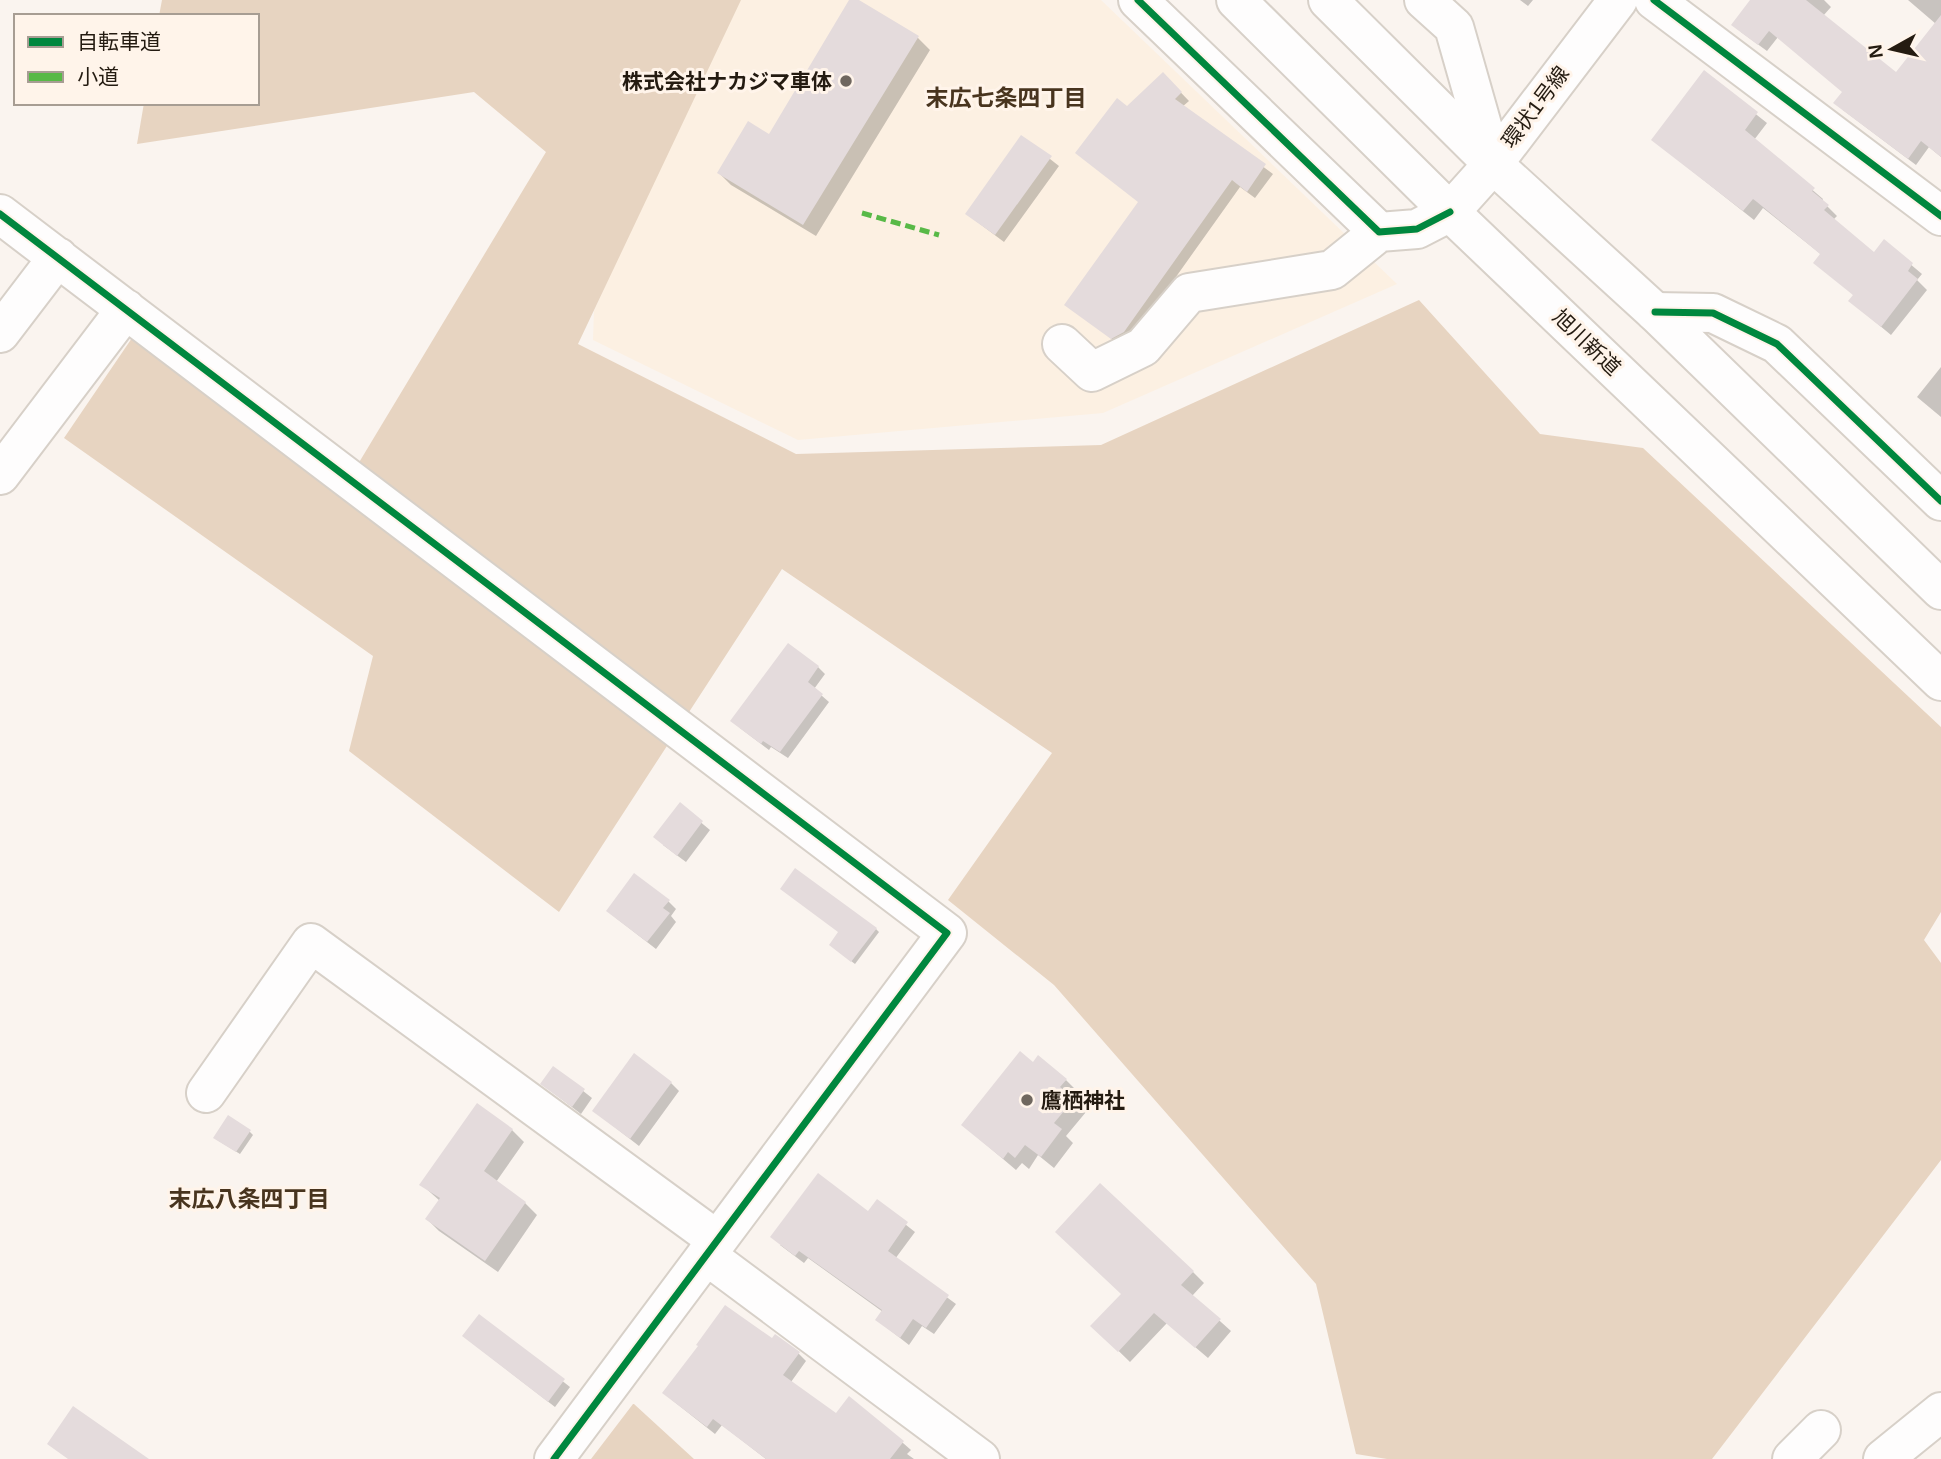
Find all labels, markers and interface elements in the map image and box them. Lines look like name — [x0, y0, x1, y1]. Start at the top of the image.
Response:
legend — [14, 14, 259, 105]
north arrow — [1857, 14, 1927, 84]
text: 自転車道 — [77, 30, 161, 53]
text: N — [1864, 43, 1887, 60]
street label: 環状1号線 — [1497, 62, 1573, 152]
text: 小道 — [77, 65, 119, 88]
place label: 株式会社ナカジマ車体 — [622, 70, 832, 93]
marker: 株式会社ナカジマ車体 — [838, 73, 854, 89]
district label: 末広七条四丁目 — [926, 85, 1087, 111]
street label: 旭川新道 — [1549, 305, 1625, 379]
place label: 鷹栖神社 — [1041, 1089, 1125, 1112]
marker: 鷹栖神社 — [1019, 1092, 1035, 1108]
district label: 末広八条四丁目 — [169, 1186, 330, 1212]

